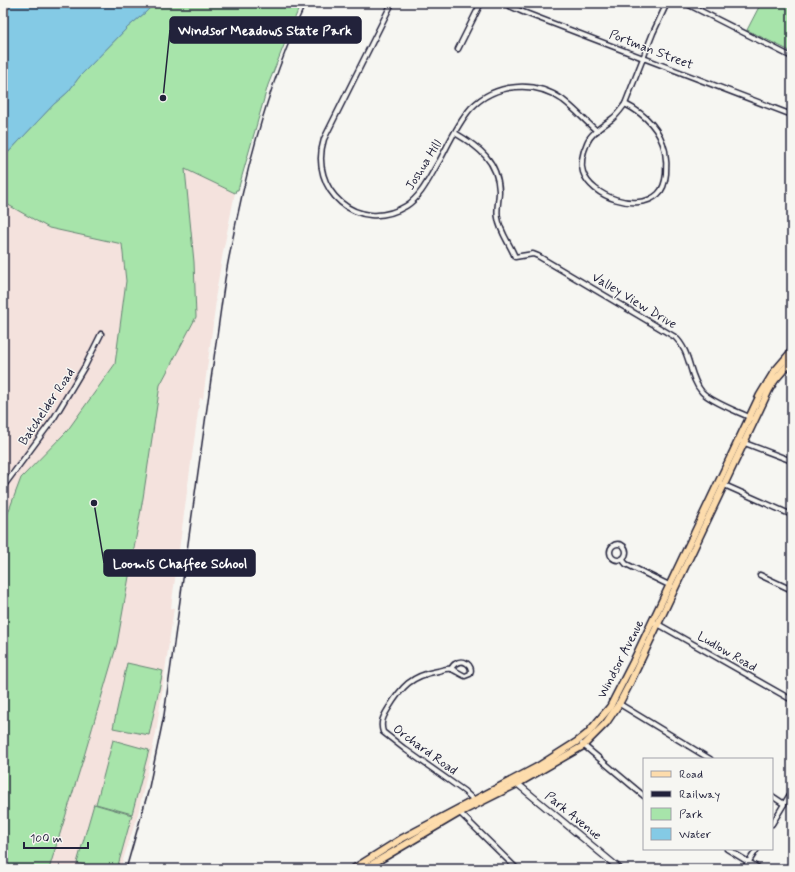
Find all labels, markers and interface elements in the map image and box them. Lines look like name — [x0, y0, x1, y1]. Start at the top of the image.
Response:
callout: Windsor Meadows State Park — [170, 17, 361, 43]
text: Windsor Meadows State Park — [177, 22, 352, 40]
street label: Portman Street — [607, 26, 695, 74]
street label: Joshua Hill — [402, 136, 446, 193]
street label: Valley View Drive — [588, 269, 680, 333]
street label: Batchelder Road — [15, 365, 79, 449]
callout: Loomis Chaffee School — [104, 550, 255, 576]
text: Loomis Chaffee School — [113, 555, 247, 573]
street label: Windsor Avenue — [594, 617, 648, 701]
street label: Ludlow Road — [694, 628, 760, 676]
street label: Orchard Road — [389, 721, 461, 779]
legend — [643, 758, 773, 850]
text: Road — [679, 767, 703, 783]
text: Railway — [679, 787, 721, 803]
street label: Park Avenue — [541, 788, 605, 844]
text: Park — [679, 807, 703, 823]
scale bar — [24, 824, 88, 850]
text: Water — [679, 827, 711, 843]
text: 100 m — [30, 831, 62, 847]

